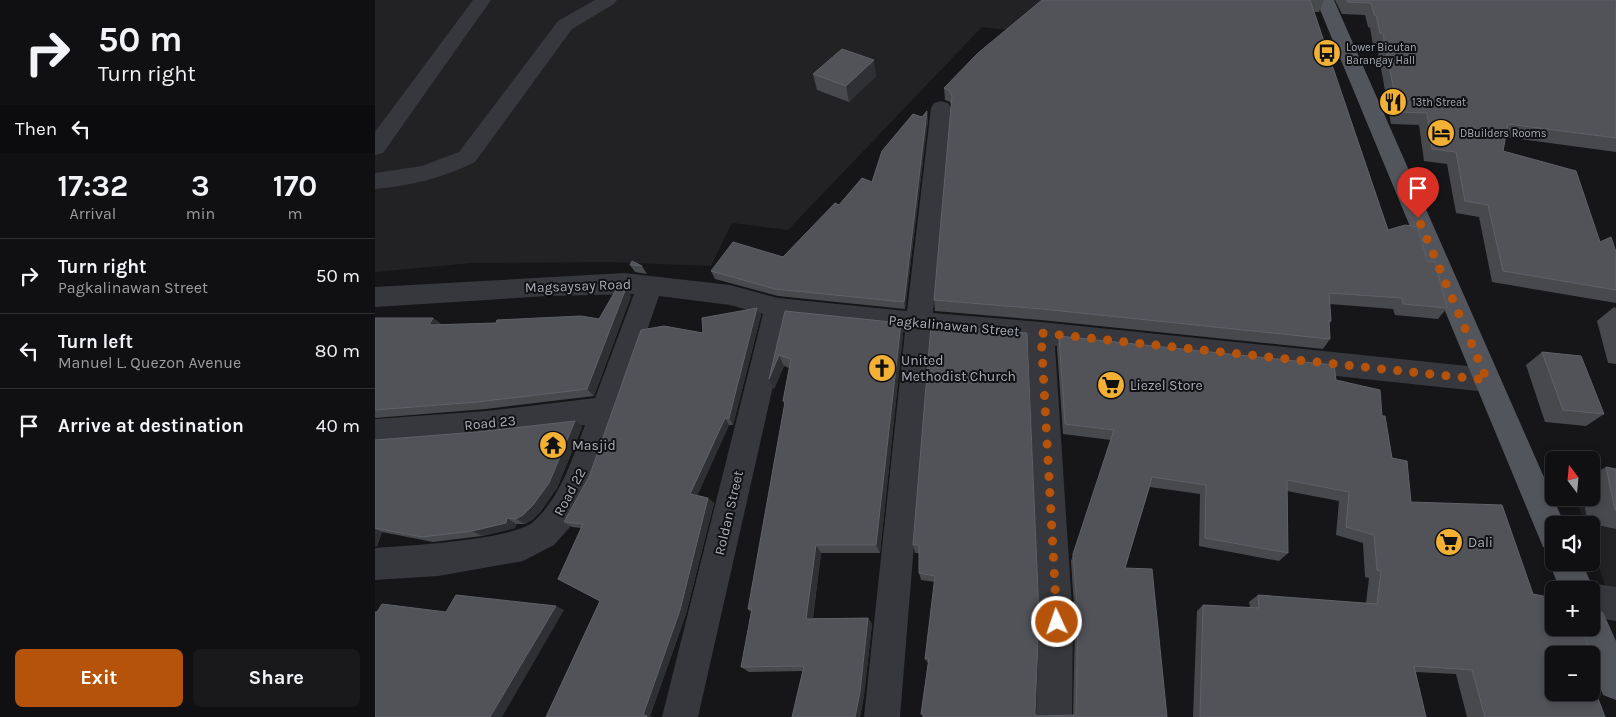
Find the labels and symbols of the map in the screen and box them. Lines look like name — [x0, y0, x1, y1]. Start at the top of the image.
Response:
bus stop icon: Lower Bicutan Barangay Hall — [1312, 38, 1342, 68]
place label: Lower Bicutan Barangay Hall — [1346, 41, 1417, 67]
restaurant icon: 13th Streat — [1378, 87, 1408, 117]
place label: 13th Streat — [1412, 96, 1466, 109]
hotel icon: DBuilders Rooms — [1426, 118, 1456, 148]
place label: DBuilders Rooms — [1460, 127, 1547, 140]
pin — [1397, 167, 1439, 218]
street label: Magsaysay Road — [525, 276, 631, 296]
street label: Pagkalinawan Street — [888, 312, 1020, 340]
place label: United Methodist Church — [901, 352, 1016, 385]
church icon: United Methodist Church — [867, 353, 897, 383]
supermarket icon: Liezel Store — [1096, 370, 1126, 400]
place label: Liezel Store — [1130, 377, 1203, 394]
street label: Road 23 — [463, 412, 517, 434]
temple icon: Masjid — [538, 430, 568, 460]
place label: Masjid — [572, 437, 616, 454]
north arrow — [1545, 451, 1600, 506]
street label: Road 22 — [550, 465, 590, 519]
street label: Roldan Street — [711, 469, 747, 557]
supermarket icon: Dali — [1434, 527, 1464, 557]
place label: Dali — [1468, 534, 1493, 551]
position arrow — [1030, 595, 1082, 647]

